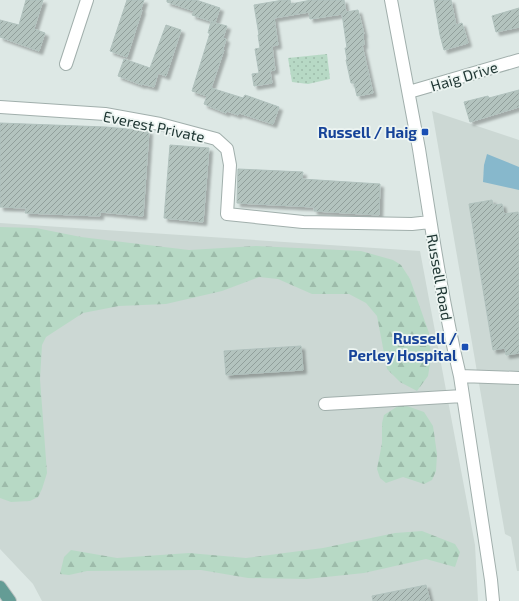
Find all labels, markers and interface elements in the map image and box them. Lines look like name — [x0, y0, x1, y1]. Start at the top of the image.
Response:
street label: Haig Drive — [428, 57, 500, 95]
street label: Everest Private — [102, 106, 206, 146]
place label: Russell / Haig — [318, 123, 417, 141]
marker: Russell / Haig — [420, 127, 430, 137]
street label: Russell Road — [424, 232, 456, 322]
place label: Russell / Perley Hospital — [348, 329, 457, 365]
marker: Russell / Perley Hospital — [460, 342, 470, 352]

